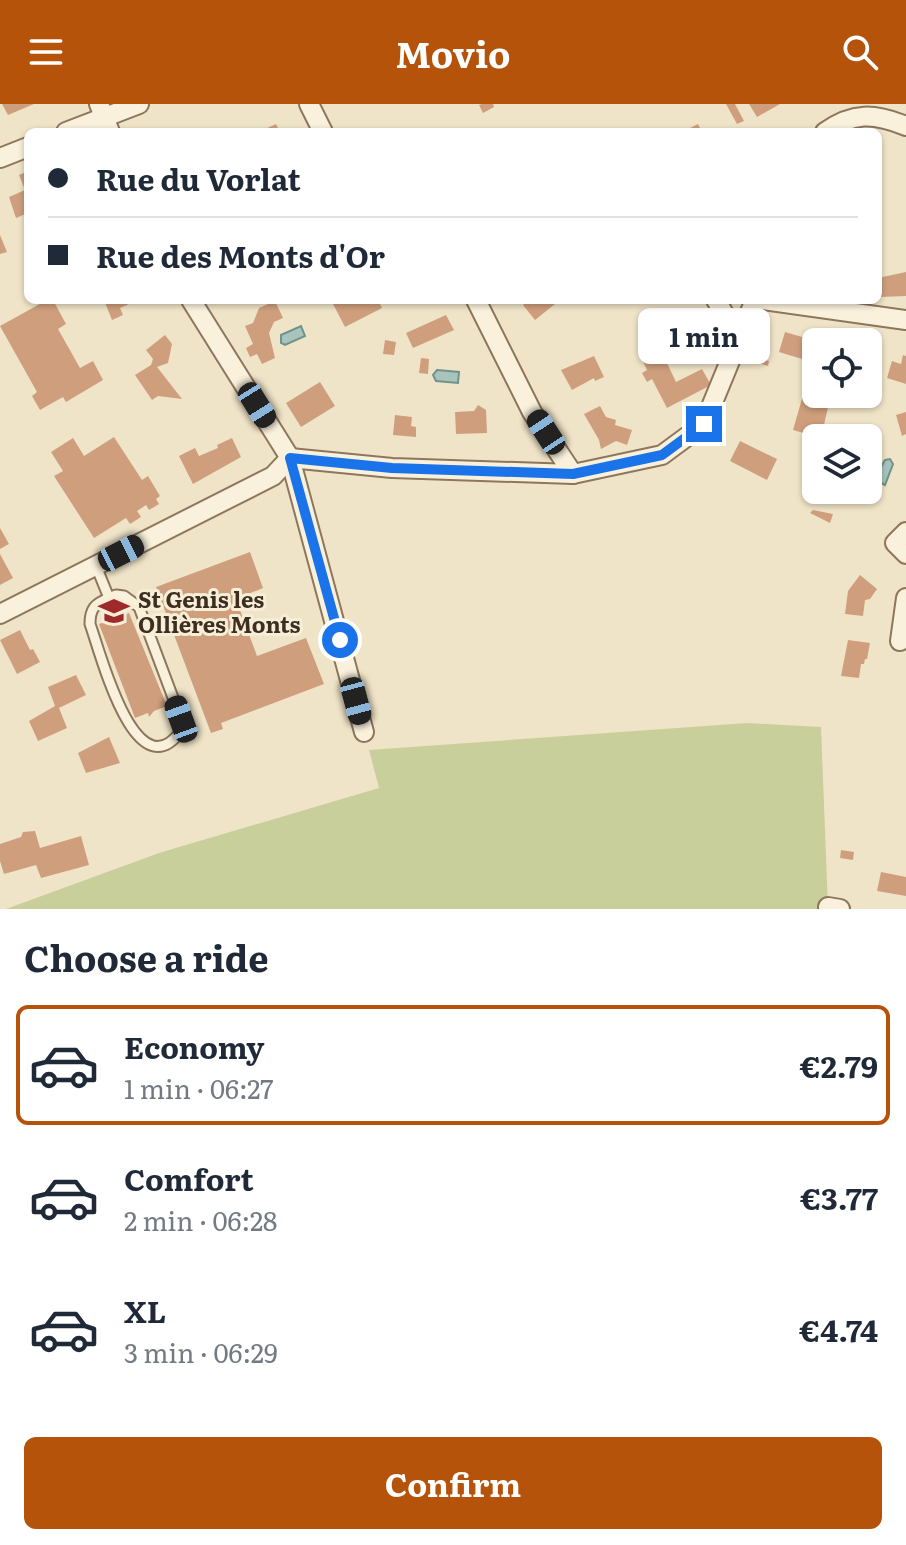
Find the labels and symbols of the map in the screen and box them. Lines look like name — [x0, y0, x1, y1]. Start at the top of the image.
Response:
callout: 1 min — [638, 308, 770, 364]
car — [234, 378, 280, 432]
car — [523, 405, 569, 459]
route end — [686, 406, 722, 442]
car — [94, 531, 148, 575]
place label: St Genis les Ollières Monts — [138, 582, 300, 640]
school or university icon: St Genis les Ollières Monts — [97, 594, 131, 628]
route start — [322, 622, 358, 658]
car — [338, 675, 374, 727]
car — [162, 692, 200, 746]

